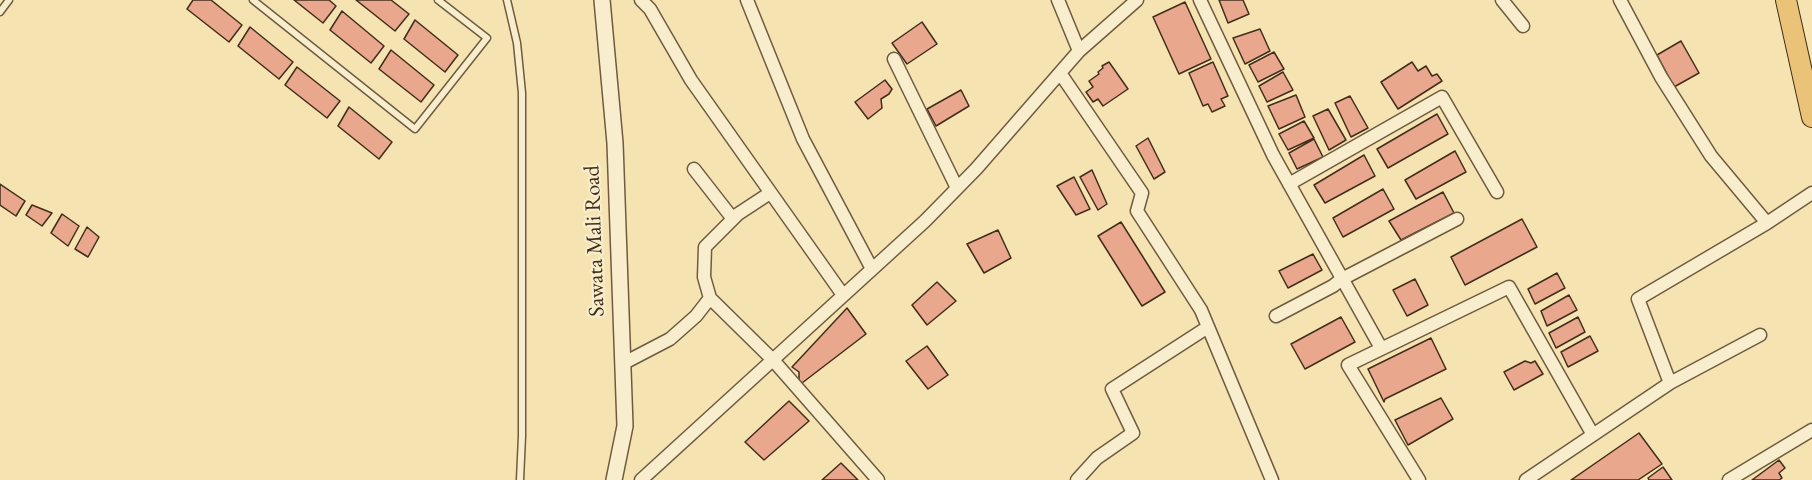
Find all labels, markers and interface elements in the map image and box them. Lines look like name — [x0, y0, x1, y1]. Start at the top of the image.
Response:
street label: Sawata Mali Road — [579, 165, 611, 317]

